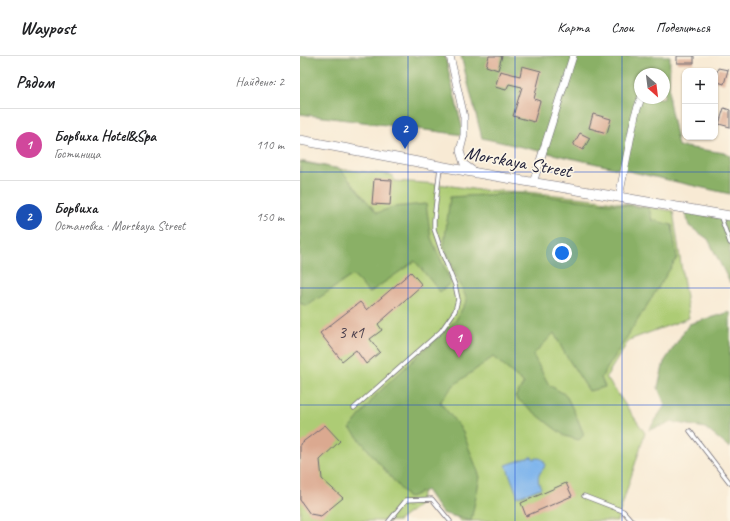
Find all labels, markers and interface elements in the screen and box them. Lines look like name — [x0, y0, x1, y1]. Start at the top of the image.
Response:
text: Waypost — [20, 16, 75, 40]
text: Карта — [557, 19, 589, 36]
text: Слои — [611, 19, 634, 36]
text: Поделиться — [656, 19, 710, 36]
north arrow — [634, 68, 670, 104]
map controls — [682, 68, 718, 140]
button: + — [682, 68, 718, 104]
text: Рядом — [16, 72, 54, 93]
text: Найдено: 2 — [236, 74, 284, 90]
button: − — [682, 104, 718, 140]
pin: 2 — [392, 116, 418, 149]
text: Борвиха Hotel&Spa — [54, 127, 156, 146]
text: 1 — [26, 137, 32, 153]
text: 110 m — [256, 137, 284, 153]
street label: Morskaya Street — [463, 141, 575, 184]
text: Гостиница — [54, 146, 100, 162]
text: Борвиха — [54, 199, 98, 218]
text: 2 — [26, 209, 32, 225]
text: 150 m — [256, 209, 284, 225]
text: Остановка · Morskaya Street — [54, 218, 185, 234]
your location — [552, 243, 572, 263]
house number: 3 к1 — [338, 322, 365, 343]
pin: 1 — [446, 325, 472, 358]

